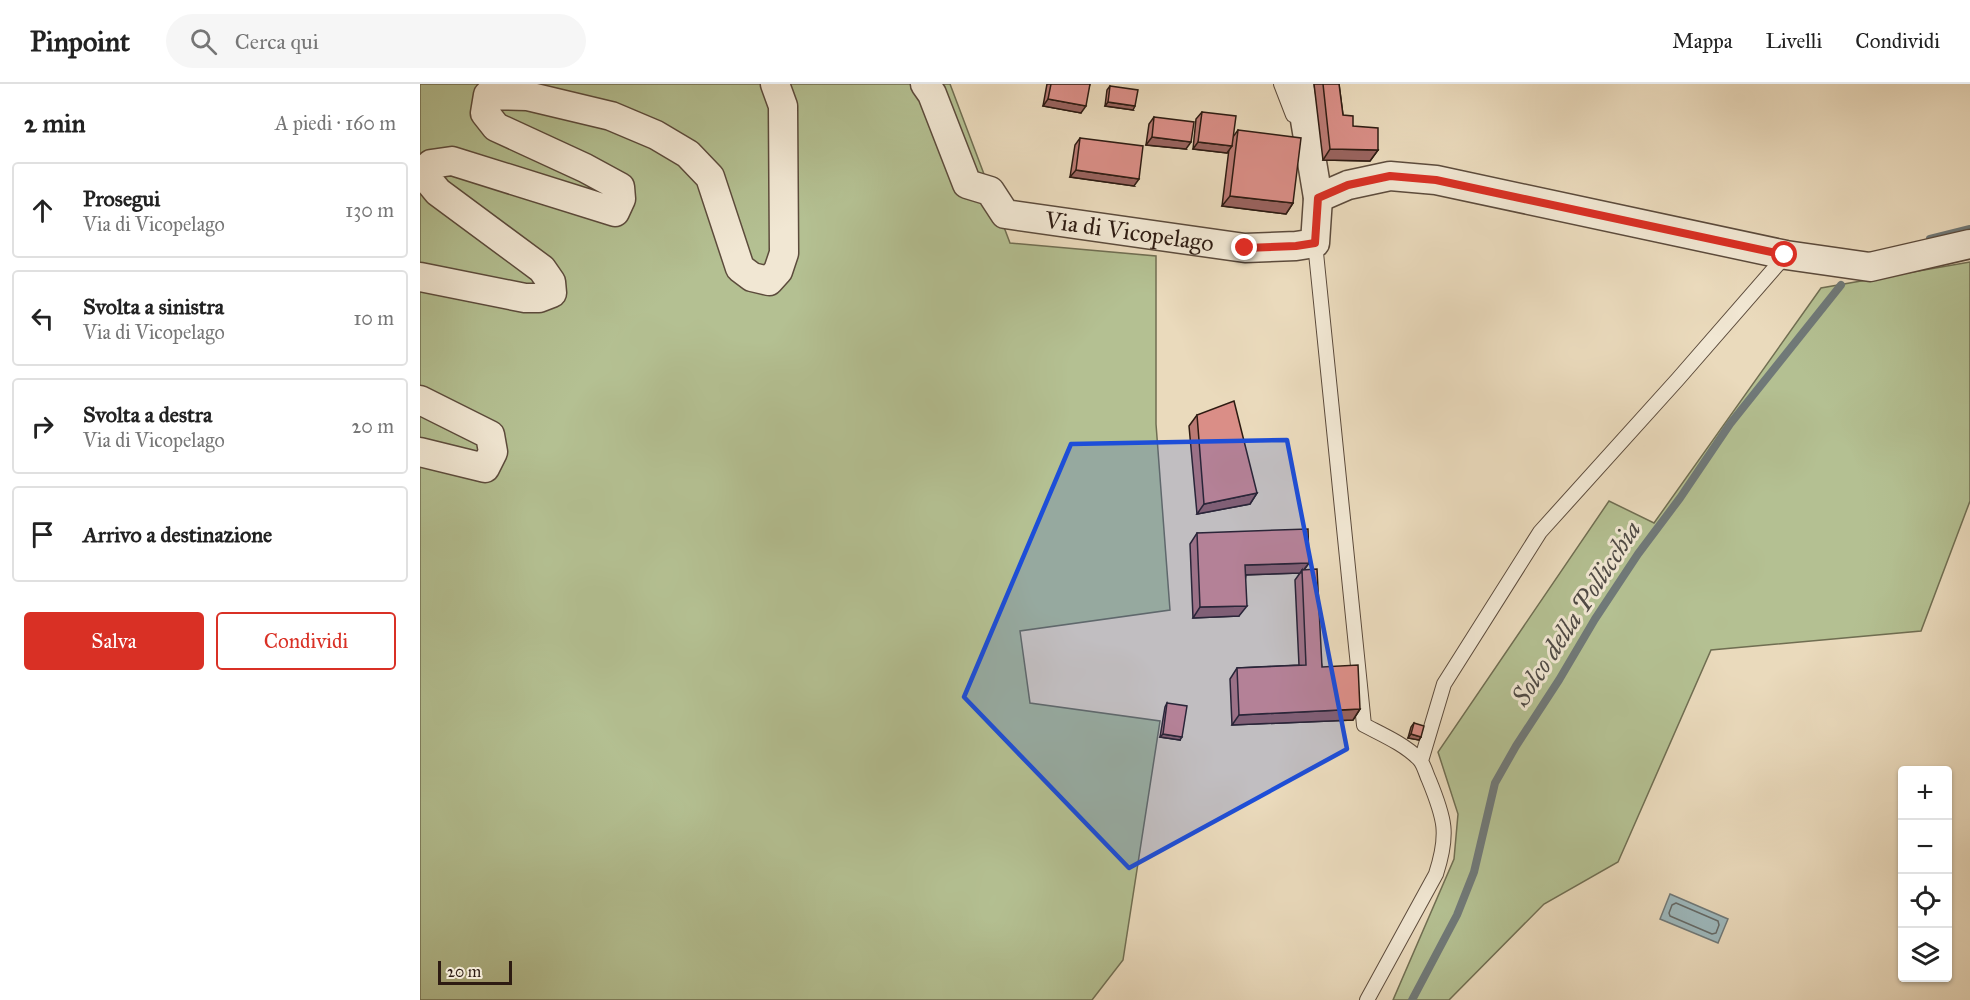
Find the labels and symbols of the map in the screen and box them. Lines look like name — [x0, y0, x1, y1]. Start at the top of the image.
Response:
street label: Via di Vicopelago — [1042, 205, 1216, 258]
route end — [1231, 234, 1257, 260]
route start — [1771, 241, 1797, 267]
water label: Solco della Pollicchia — [1504, 514, 1648, 712]
scale bar — [438, 958, 512, 986]

